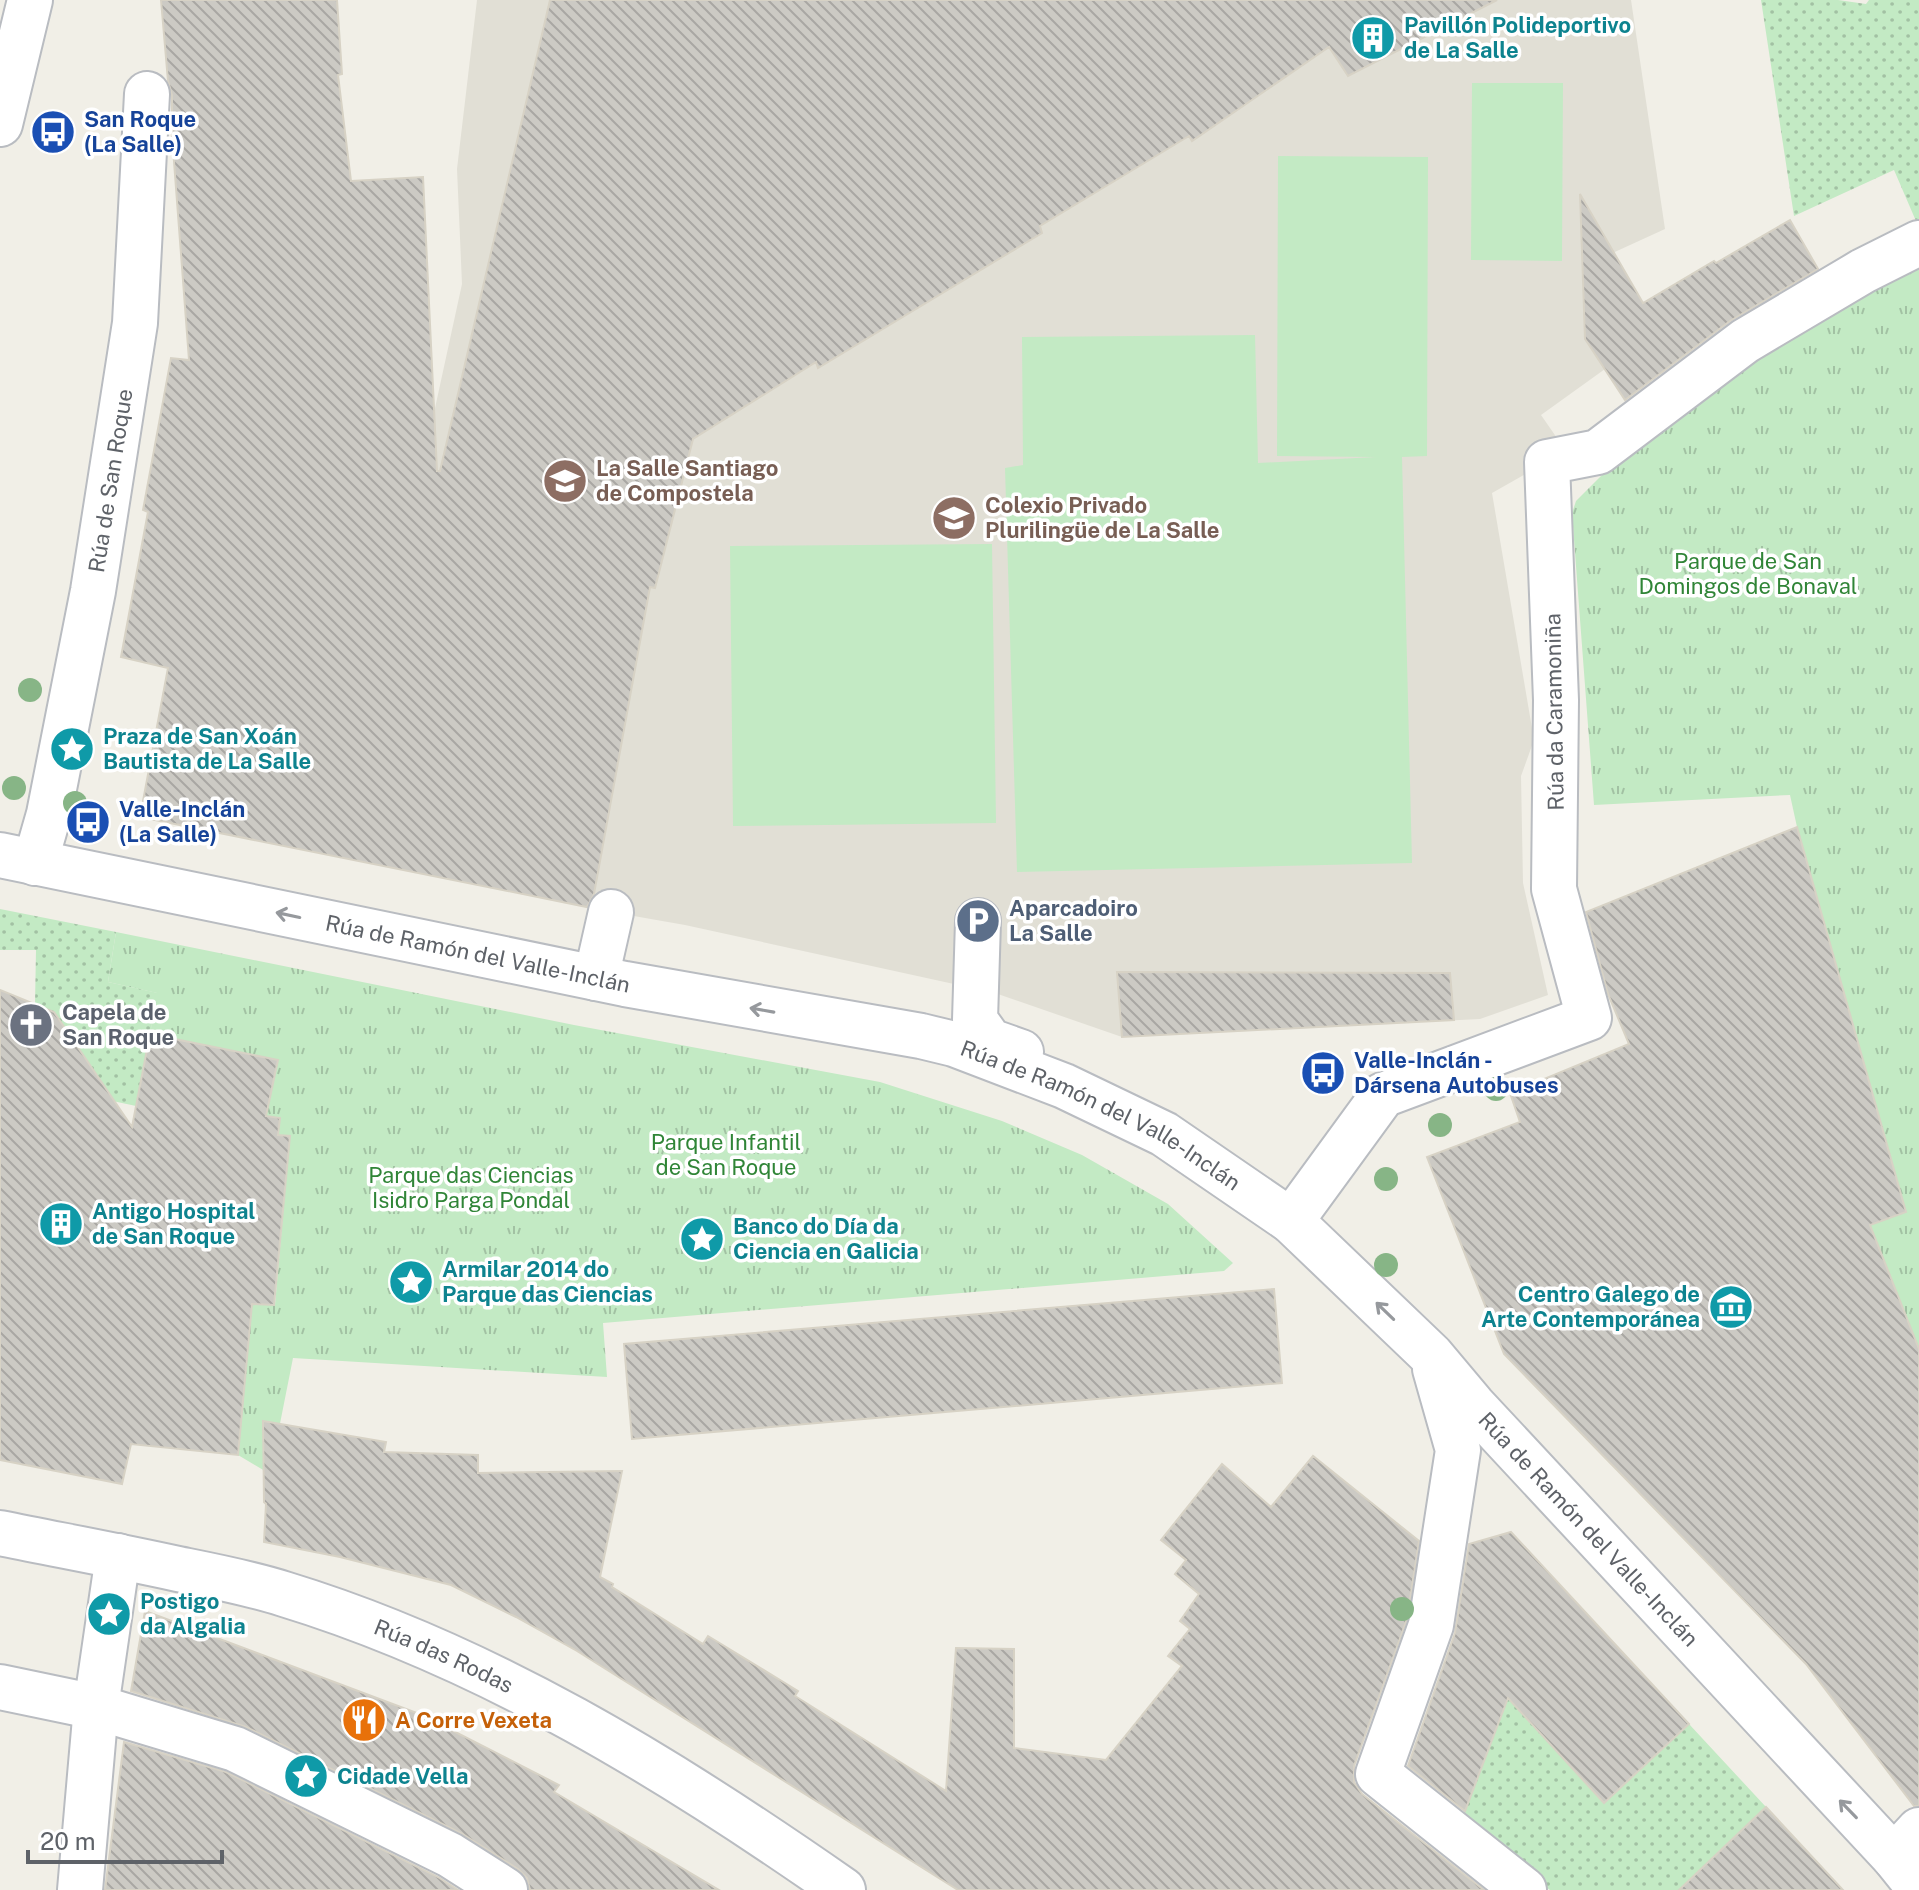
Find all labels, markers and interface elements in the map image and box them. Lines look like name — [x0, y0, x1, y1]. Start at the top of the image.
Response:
place label: Pavillón Polideportivo de La Salle — [1404, 12, 1631, 63]
building icon: Pavillón Polideportivo de La Salle — [1349, 14, 1397, 62]
place label: San Roque (La Salle) — [84, 106, 196, 157]
bus stop icon: San Roque (La Salle) — [29, 108, 77, 156]
street label: Rúa de San Roque — [83, 387, 138, 574]
place label: La Salle Santiago de Compostela — [596, 455, 778, 506]
school or university icon: La Salle Santiago de Compostela — [541, 457, 589, 505]
place label: Colexio Privado Plurilingüe de La Salle — [985, 492, 1219, 543]
school or university icon: Colexio Privado Plurilingüe de La Salle — [930, 494, 978, 542]
park label: Parque de San Domingos de Bonaval — [1638, 548, 1858, 599]
street label: Rúa da Caramoniña — [1539, 613, 1569, 811]
place label: Praza de San Xoán Bautista de La Salle — [103, 723, 311, 774]
place icon: Praza de San Xoán Bautista de La Salle — [48, 725, 96, 773]
place label: Valle-Inclán (La Salle) — [119, 796, 245, 847]
bus stop icon: Valle-Inclán (La Salle) — [64, 798, 112, 846]
place label: Aparcadoiro La Salle — [1009, 895, 1138, 946]
parking icon: Aparcadoiro La Salle — [954, 897, 1002, 945]
one-way arrow — [275, 906, 301, 921]
street label: Rúa de Ramón del Valle-Inclán — [323, 910, 633, 998]
place label: Capela de San Roque — [62, 999, 174, 1050]
church icon: Capela de San Roque — [7, 1001, 55, 1049]
one-way arrow — [750, 1001, 775, 1016]
street label: Rúa de Ramón del Valle-Inclán — [957, 1035, 1245, 1196]
place label: Valle-Inclán - Dársena Autobuses — [1354, 1047, 1559, 1098]
bus stop icon: Valle-Inclán - Dársena Autobuses — [1299, 1049, 1347, 1097]
park label: Parque Infantil de San Roque — [651, 1129, 801, 1180]
park label: Parque das Ciencias Isidro Parga Pondal — [368, 1162, 574, 1213]
place label: Antigo Hospital de San Roque — [92, 1198, 256, 1249]
building icon: Antigo Hospital de San Roque — [37, 1200, 85, 1248]
place label: Banco do Día da Ciencia en Galicia — [733, 1213, 919, 1264]
place icon: Banco do Día da Ciencia en Galicia — [678, 1215, 726, 1263]
place label: Armilar 2014 do Parque das Ciencias — [442, 1256, 653, 1307]
place icon: Armilar 2014 do Parque das Ciencias — [387, 1258, 435, 1306]
place label: Centro Galego de Arte Contemporánea — [1481, 1281, 1700, 1332]
museum icon: Centro Galego de Arte Contemporánea — [1707, 1283, 1755, 1331]
one-way arrow — [1375, 1302, 1395, 1321]
street label: Rúa de Ramón del Valle-Inclán — [1473, 1407, 1704, 1652]
place label: Postigo da Algalia — [140, 1588, 246, 1639]
place icon: Postigo da Algalia — [85, 1590, 133, 1638]
street label: Rúa das Rodas — [371, 1614, 518, 1698]
restaurant icon: A Corre Vexeta — [340, 1696, 388, 1744]
place label: A Corre Vexeta — [395, 1707, 552, 1733]
place icon: Cidade Vella — [282, 1752, 330, 1800]
place label: Cidade Vella — [337, 1763, 469, 1789]
one-way arrow — [1839, 1800, 1858, 1819]
scale bar — [28, 1814, 222, 1864]
text: 20 m — [40, 1827, 96, 1855]

